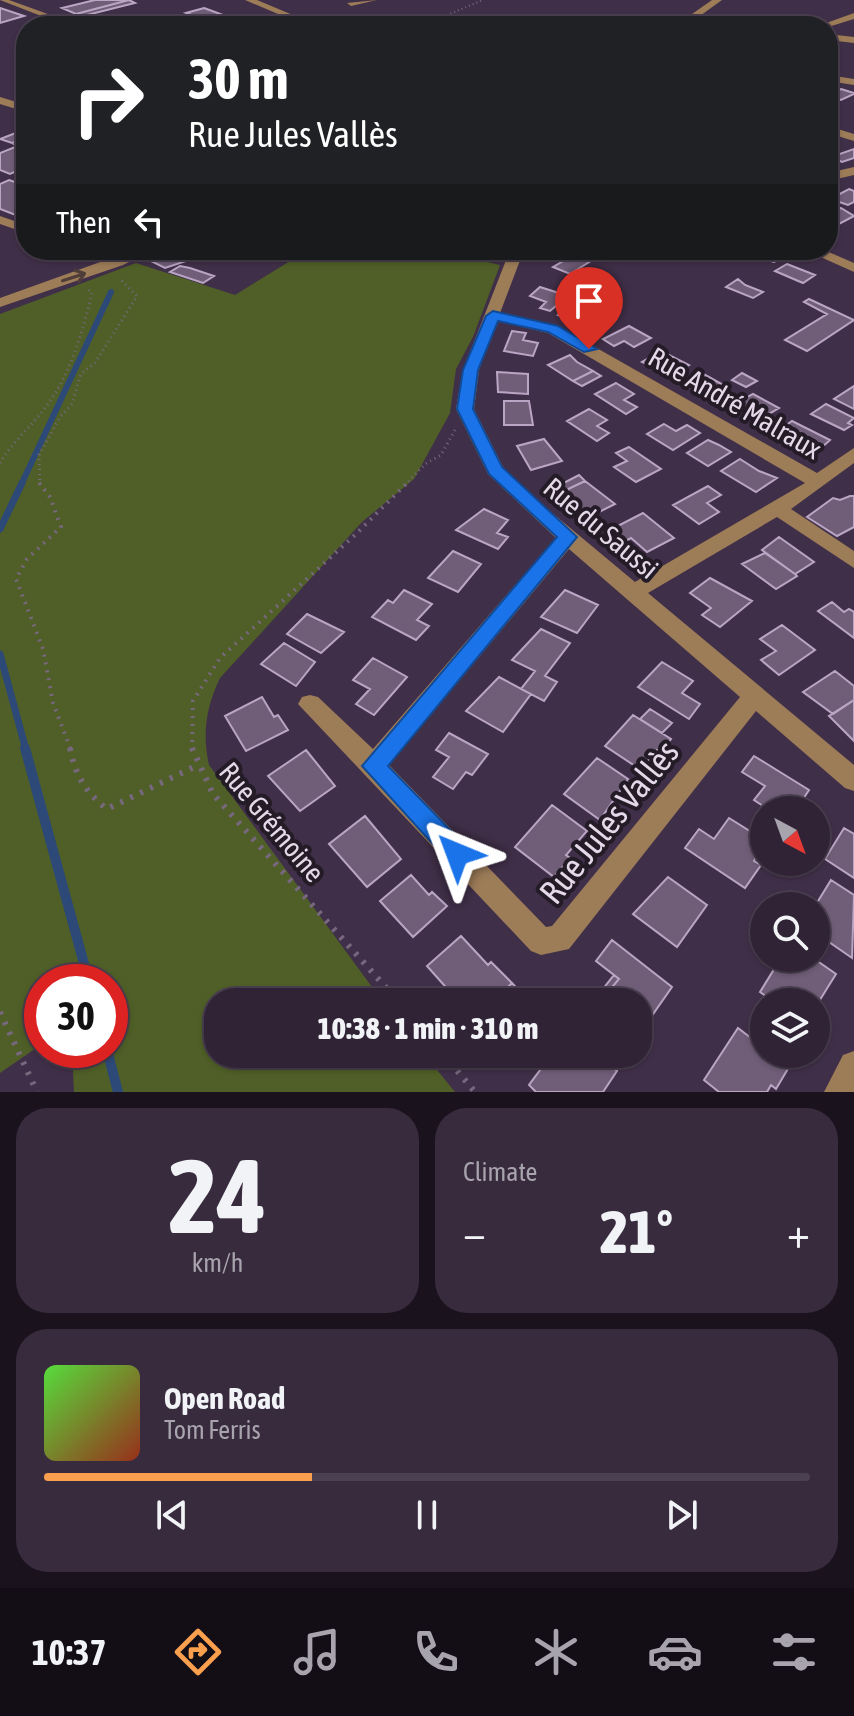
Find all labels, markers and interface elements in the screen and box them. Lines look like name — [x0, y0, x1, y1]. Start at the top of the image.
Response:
text: 30 m — [188, 47, 289, 111]
icon: right — [56, 48, 160, 152]
text: Rue Jules Vallès — [188, 113, 398, 155]
icon: left — [127, 200, 171, 244]
text: Then — [56, 205, 111, 239]
pin — [555, 267, 623, 349]
one-way arrow — [61, 269, 86, 284]
icon: arrive — [567, 279, 611, 323]
street label: Rue André Malraux — [643, 341, 827, 465]
street label: Rue du Saussi — [537, 471, 665, 585]
street label: Rue Jules Vallès — [531, 732, 686, 911]
street label: Rue Grémoine — [213, 756, 331, 888]
north arrow — [750, 796, 830, 876]
map controls — [750, 796, 830, 1068]
position arrow — [415, 812, 499, 896]
button: search — [750, 892, 830, 972]
speed limit sign: 30 — [24, 964, 128, 1068]
button: layers — [750, 988, 830, 1068]
text: 10:38 · 1 min · 310 m — [318, 1011, 538, 1045]
text: 24 — [169, 1136, 266, 1255]
text: Climate — [463, 1157, 537, 1187]
text: 21° — [600, 1197, 673, 1266]
text: − — [463, 1207, 486, 1257]
text: + — [787, 1207, 810, 1257]
text: km/h — [192, 1248, 243, 1278]
text: Open Road — [164, 1381, 285, 1415]
text: Tom Ferris — [164, 1415, 261, 1445]
icon: previous — [150, 1493, 194, 1537]
icon: pause — [405, 1493, 449, 1537]
icon: next — [660, 1493, 704, 1537]
icon: directions — [170, 1624, 226, 1680]
icon: music — [289, 1624, 345, 1680]
icon: phone — [408, 1624, 464, 1680]
icon: climate — [528, 1624, 584, 1680]
icon: car — [647, 1624, 703, 1680]
icon: filters — [766, 1624, 822, 1680]
text: 10:37 — [32, 1631, 106, 1673]

